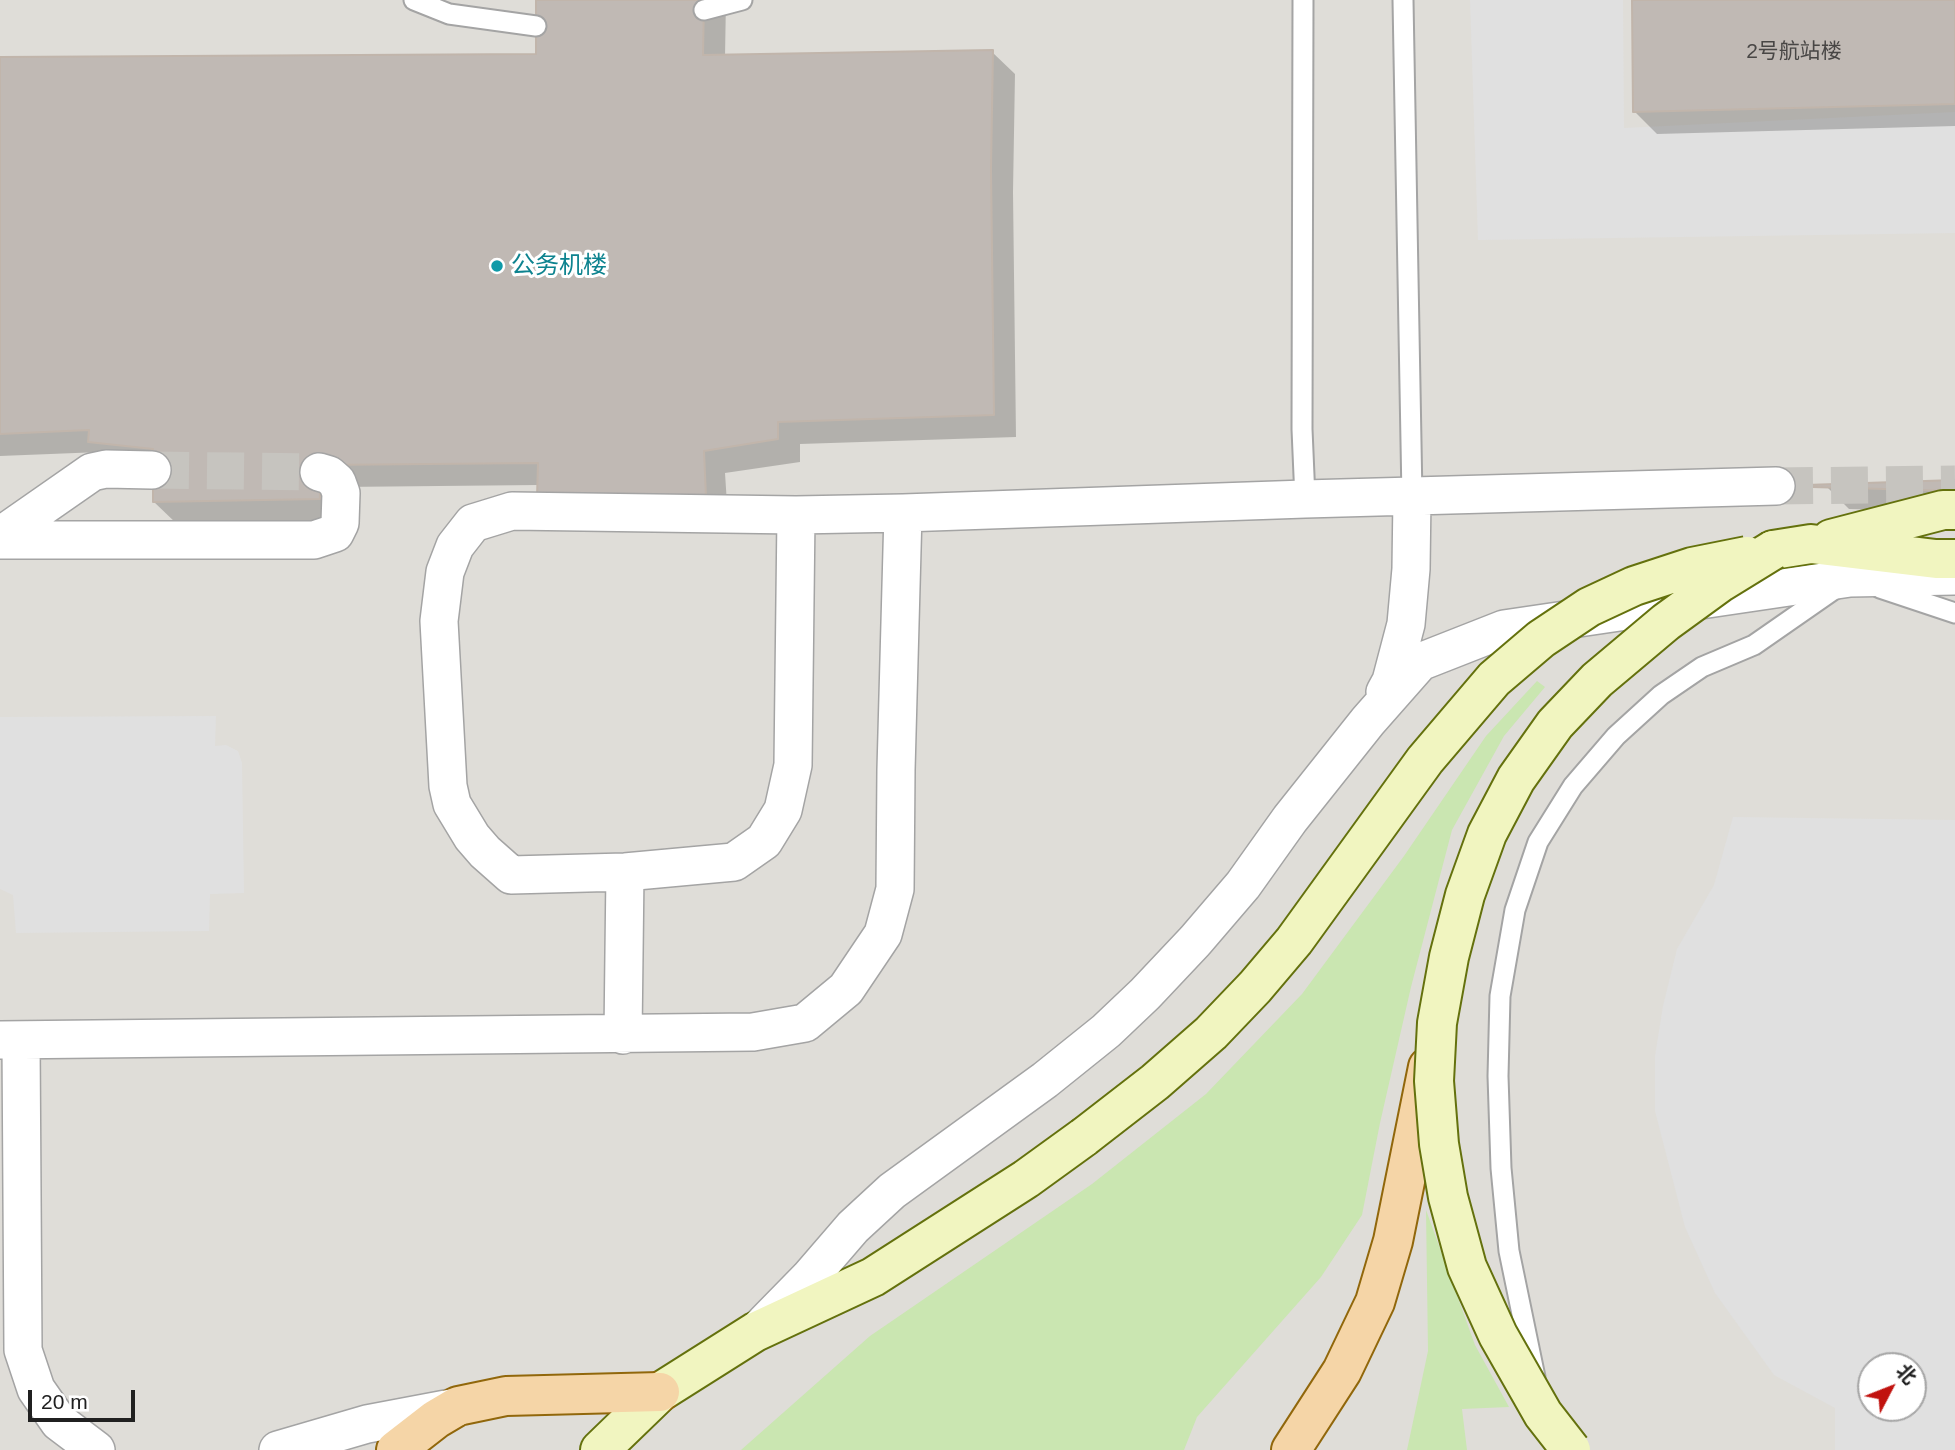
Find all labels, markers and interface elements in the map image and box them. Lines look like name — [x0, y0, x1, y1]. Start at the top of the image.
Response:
house number: 2号航站楼 — [1746, 39, 1842, 65]
place label: 公务机楼 — [511, 252, 607, 280]
marker: 公务机楼 — [489, 258, 505, 274]
north arrow — [1857, 1352, 1927, 1422]
text: 北 — [1892, 1360, 1921, 1388]
scale bar — [32, 1376, 138, 1420]
text: 20 m — [41, 1390, 88, 1413]

